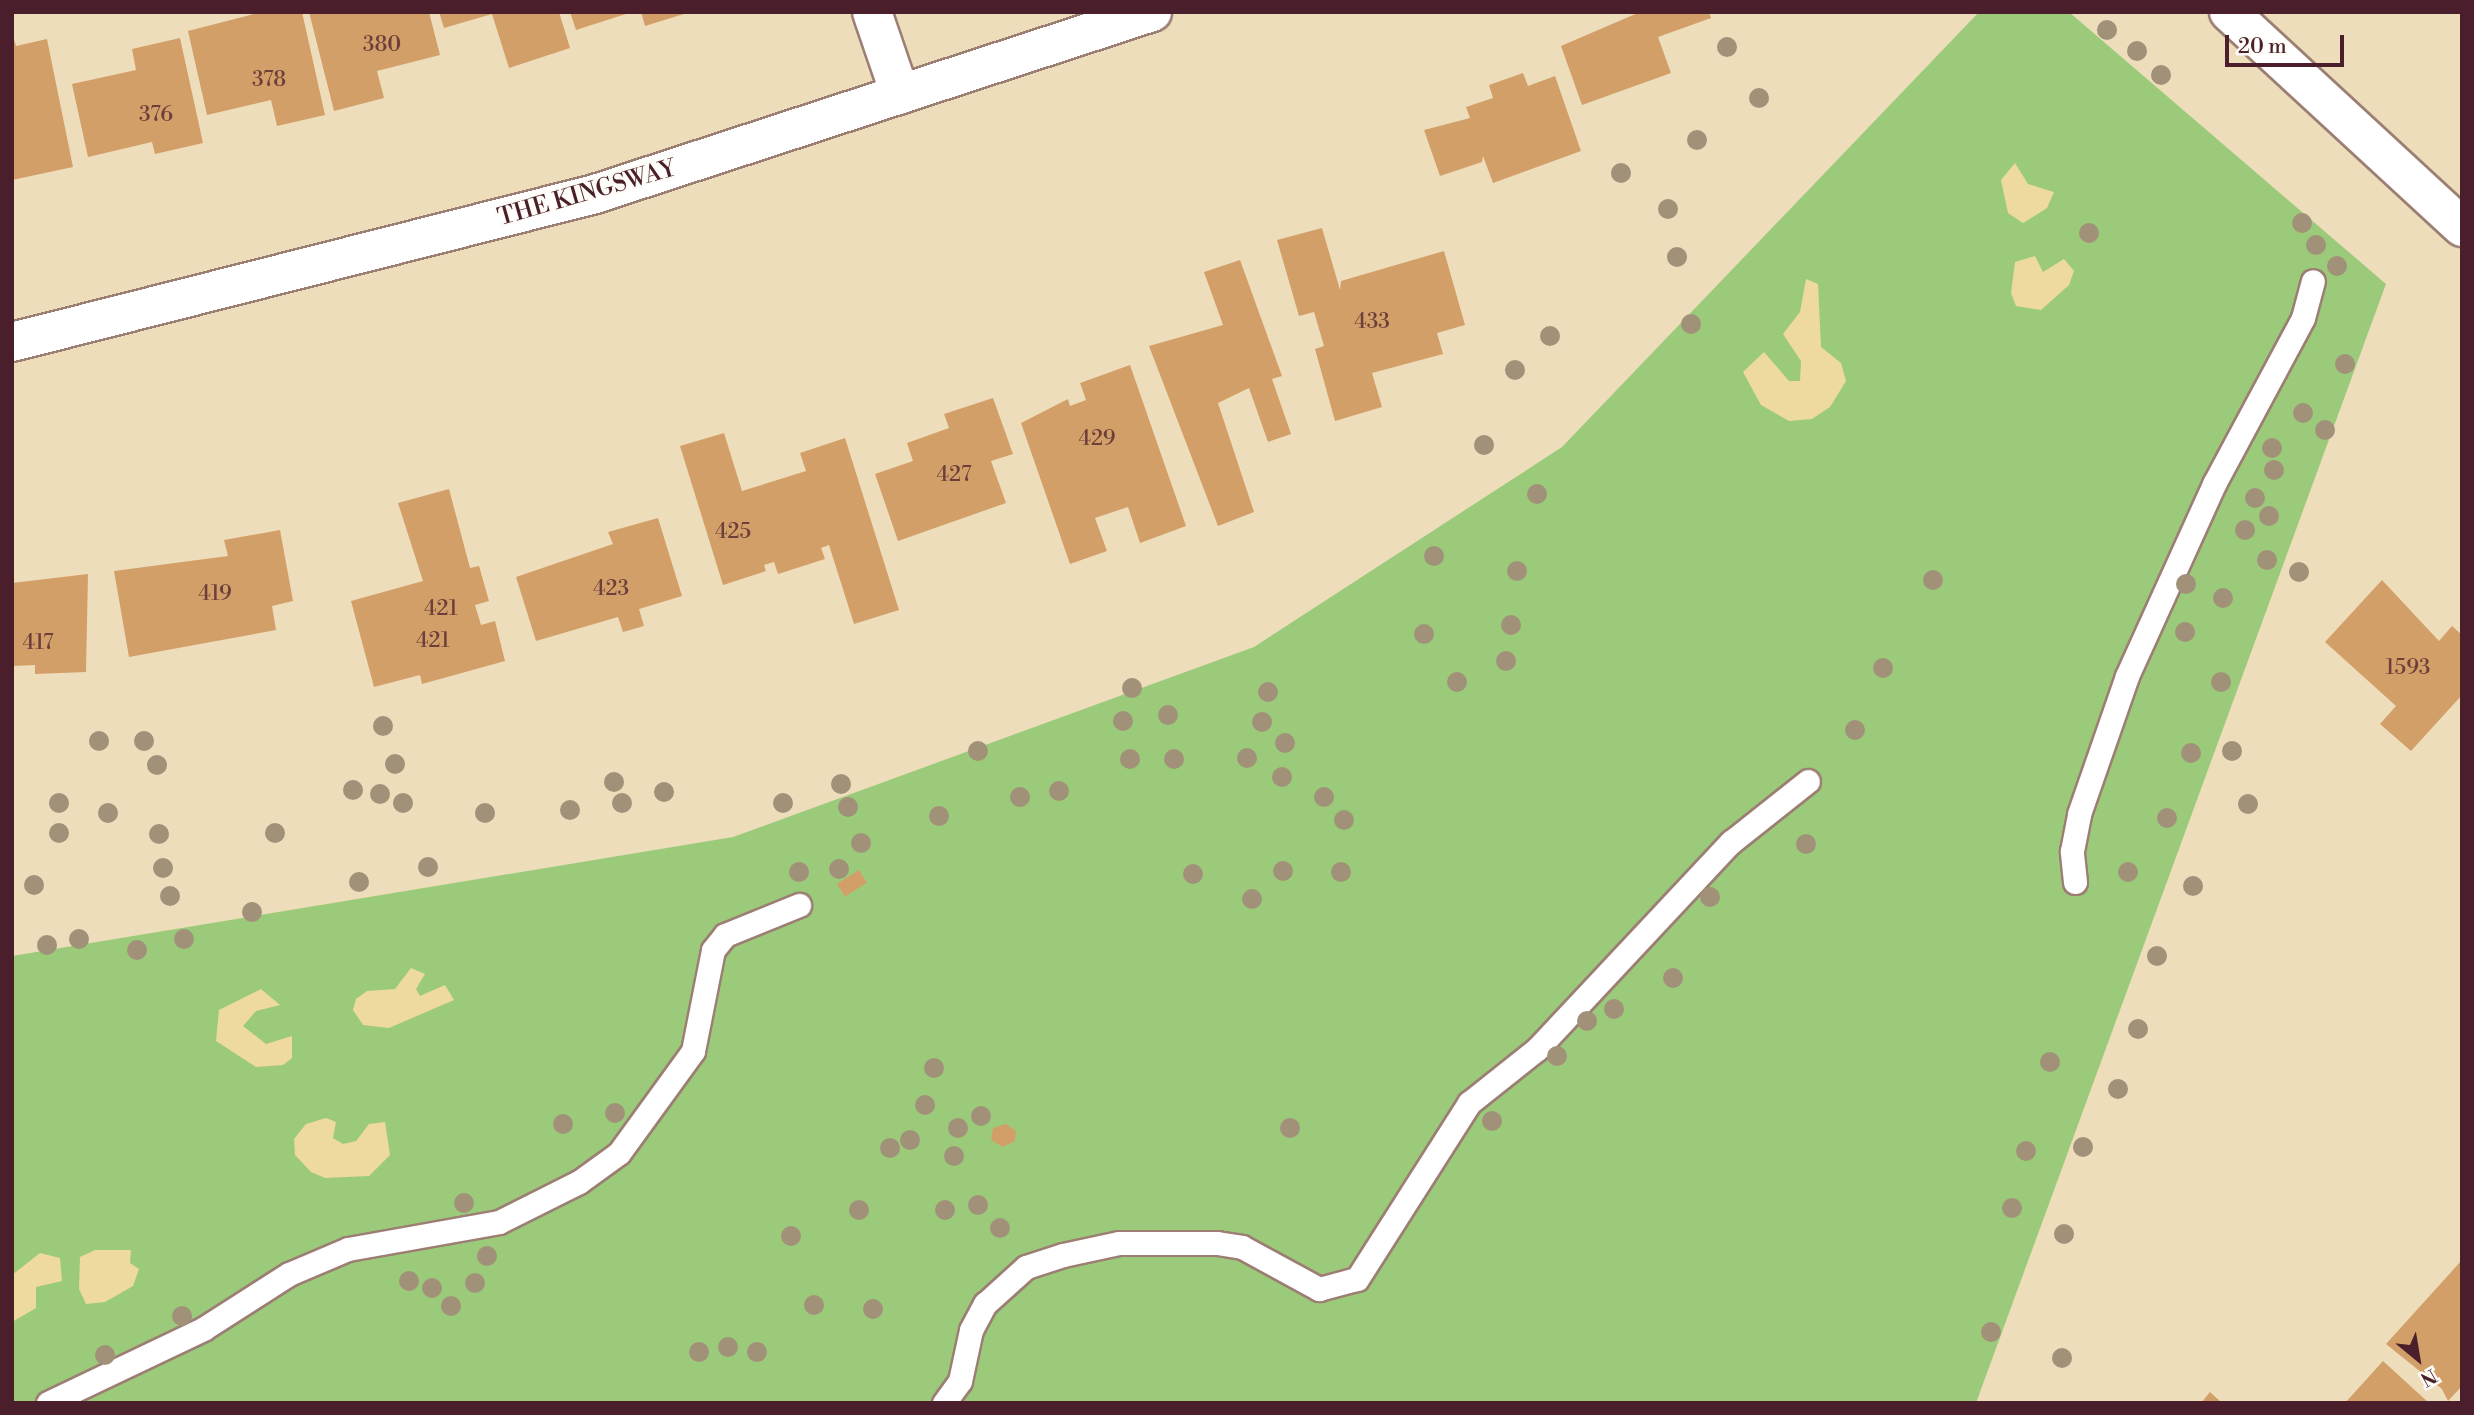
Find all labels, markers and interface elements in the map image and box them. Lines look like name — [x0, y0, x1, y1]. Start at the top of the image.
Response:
scale bar — [2229, 21, 2348, 65]
house number: 380 — [363, 32, 401, 58]
text: 20 m — [2238, 34, 2287, 60]
house number: 378 — [252, 67, 286, 93]
house number: 376 — [139, 102, 173, 128]
street label: THE KINGSWAY — [495, 155, 679, 233]
house number: 433 — [1354, 309, 1390, 335]
house number: 429 — [1078, 426, 1116, 452]
house number: 427 — [937, 462, 971, 488]
house number: 425 — [715, 519, 751, 545]
house number: 423 — [593, 576, 629, 602]
house number: 419 — [198, 581, 232, 607]
house number: 421 — [424, 596, 458, 622]
house number: 421 — [416, 628, 450, 654]
house number: 417 — [22, 630, 54, 656]
house number: 1593 — [2386, 655, 2430, 681]
north arrow — [2383, 1324, 2453, 1394]
text: N — [2416, 1363, 2441, 1391]

